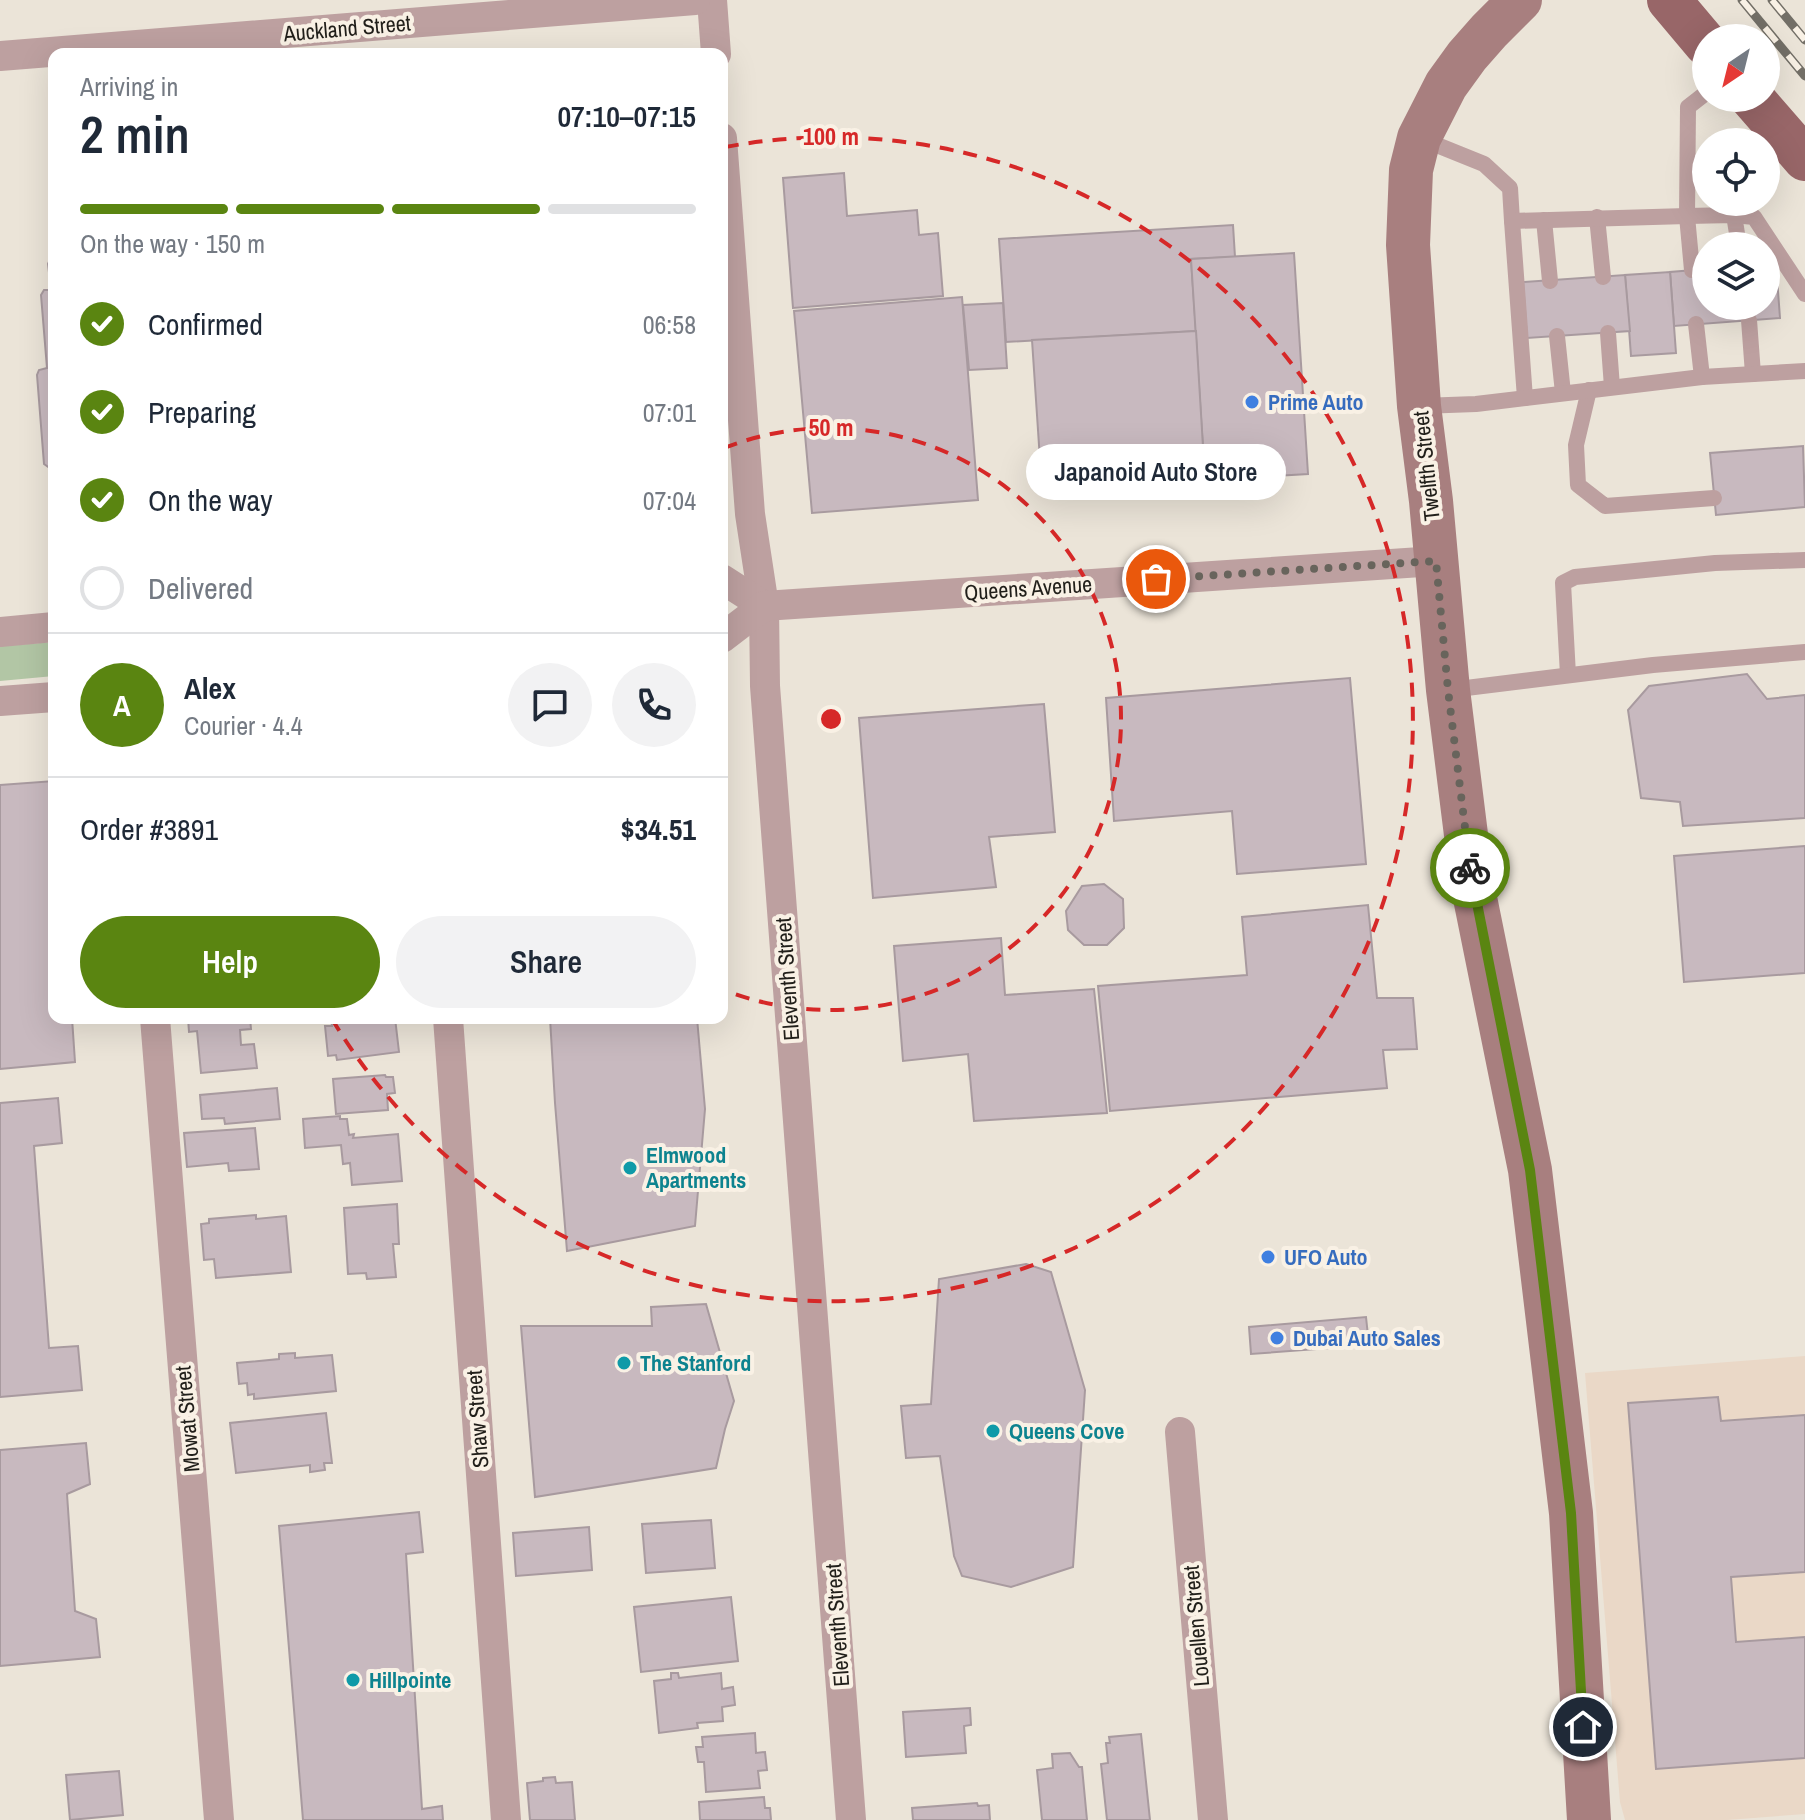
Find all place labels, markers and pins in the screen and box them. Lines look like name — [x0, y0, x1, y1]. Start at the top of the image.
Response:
place label: Prime Auto — [1268, 387, 1364, 417]
marker: Prime Auto — [1243, 393, 1261, 411]
callout: Japanoid Auto Store — [1026, 443, 1286, 499]
pin — [1122, 545, 1190, 613]
centre of rings — [817, 705, 845, 733]
place label: Elmwood Apartments — [646, 1140, 746, 1195]
marker: Elmwood Apartments — [621, 1159, 639, 1177]
place label: UFO Auto — [1284, 1242, 1368, 1272]
marker: UFO Auto — [1259, 1248, 1277, 1266]
place label: Dubai Auto Sales — [1293, 1323, 1441, 1353]
marker: Dubai Auto Sales — [1268, 1329, 1286, 1347]
place label: The Stanford — [640, 1348, 751, 1378]
marker: The Stanford — [615, 1354, 633, 1372]
place label: Queens Cove — [1009, 1416, 1124, 1446]
marker: Queens Cove — [984, 1422, 1002, 1440]
place label: Hillpointe — [369, 1665, 451, 1695]
marker: Hillpointe — [344, 1671, 362, 1689]
pin — [1549, 1693, 1617, 1761]

